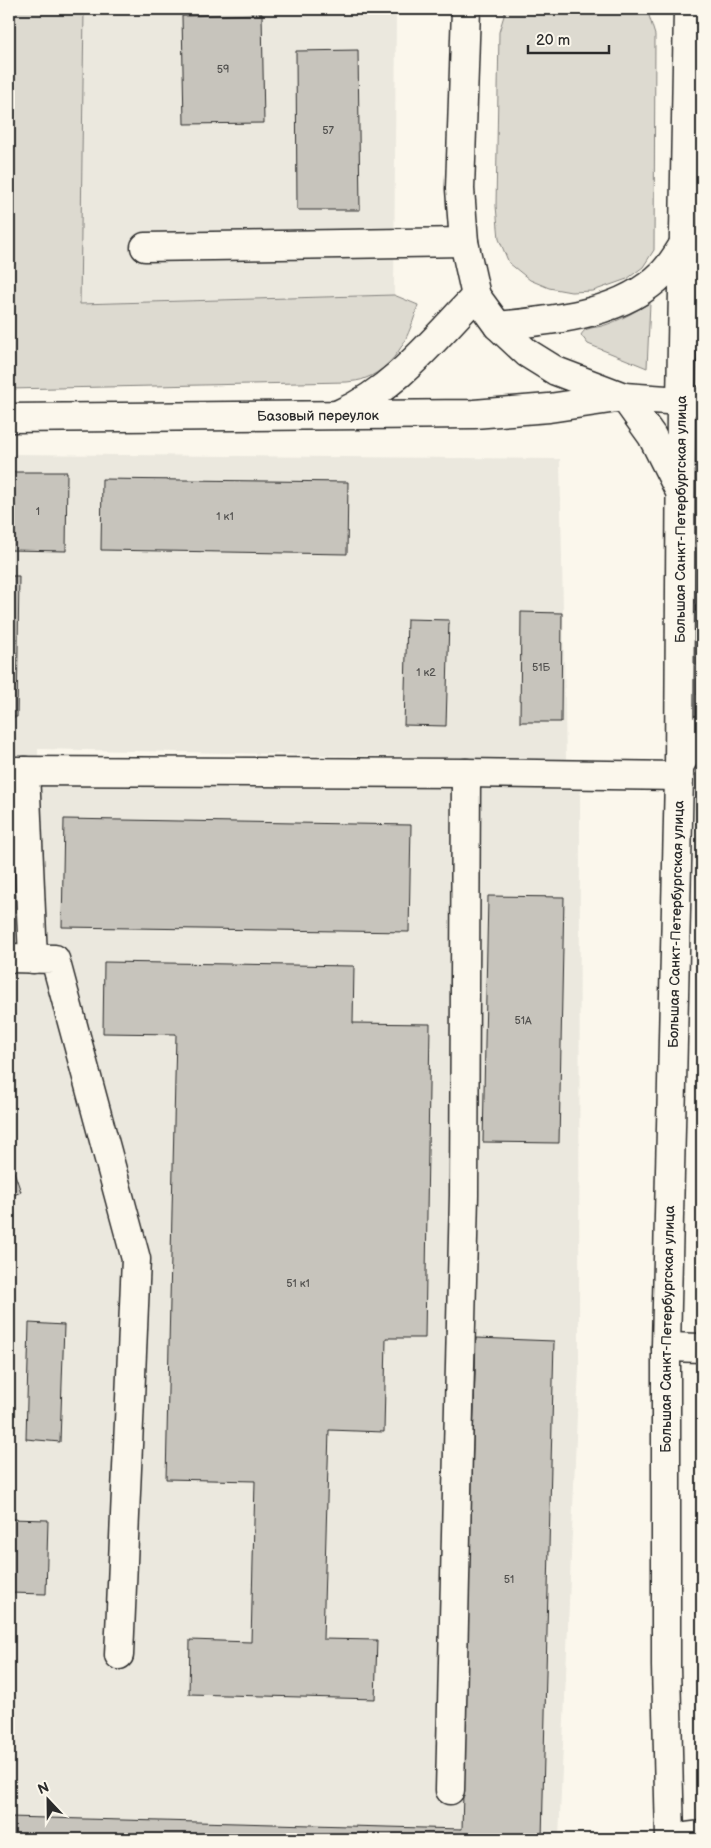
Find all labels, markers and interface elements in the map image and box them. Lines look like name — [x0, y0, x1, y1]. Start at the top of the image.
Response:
scale bar — [528, 22, 610, 54]
text: 20 m — [536, 31, 570, 50]
house number: 59 — [217, 63, 229, 76]
house number: 57 — [322, 124, 334, 137]
street label: Большая Санкт-Петербургская улица — [672, 395, 690, 643]
street label: Базовый переулок — [257, 407, 380, 425]
house number: 1 — [36, 505, 40, 518]
house number: 1 к1 — [216, 510, 234, 523]
house number: 51Б — [532, 661, 550, 674]
house number: 1 к2 — [416, 666, 436, 679]
street label: Большая Санкт-Петербургская улица — [665, 799, 687, 1048]
house number: 51А — [514, 1014, 532, 1027]
street label: Большая Санкт-Петербургская улица — [658, 1204, 678, 1453]
house number: 51 к1 — [286, 1277, 310, 1290]
house number: 51 — [504, 1573, 514, 1586]
north arrow — [22, 1776, 72, 1826]
text: N — [35, 1779, 51, 1798]

